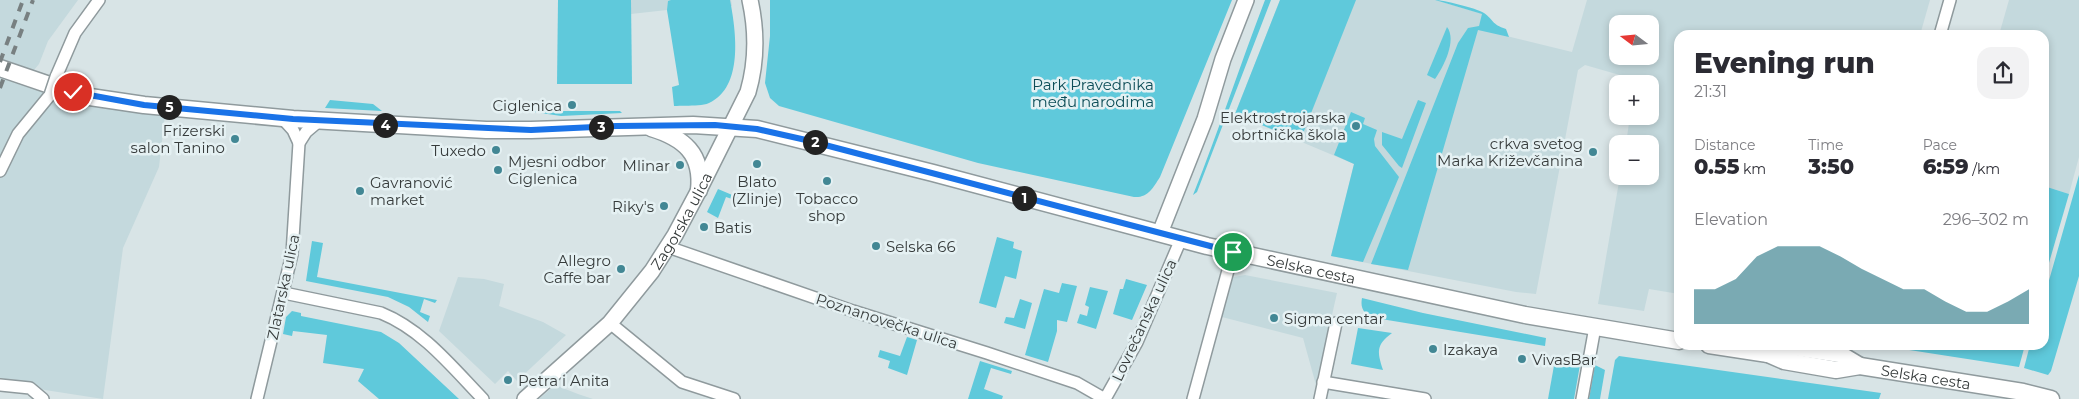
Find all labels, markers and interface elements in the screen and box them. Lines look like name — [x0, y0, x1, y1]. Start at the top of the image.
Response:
north arrow — [1609, 15, 1659, 65]
map controls — [1609, 15, 1659, 185]
text: Evening run — [1694, 46, 1875, 80]
button: share — [1977, 47, 2029, 99]
pin — [52, 71, 94, 113]
park label: Park Pravednika među narodima — [1032, 75, 1154, 111]
button: + — [1609, 75, 1659, 125]
icon: check — [59, 78, 87, 106]
text: 21:31 — [1694, 82, 1727, 101]
pin: 5 — [156, 94, 182, 120]
place label: Ciglenica — [492, 96, 562, 115]
text: 5 — [165, 98, 174, 116]
marker: Ciglenica — [566, 99, 578, 111]
place label: Elektrostrojarska obrtnička škola — [1220, 108, 1346, 144]
pin: 4 — [372, 112, 398, 138]
pin: 3 — [588, 114, 614, 140]
text: 4 — [381, 116, 390, 134]
text: 3 — [597, 118, 606, 136]
marker: Elektrostrojarska obrtnička škola — [1350, 120, 1362, 132]
place label: Frizerski salon Tanino — [131, 121, 225, 157]
pin: 2 — [802, 130, 828, 154]
marker: Frizerski salon Tanino — [229, 133, 241, 145]
text: 2 — [811, 133, 820, 151]
place label: crkva svetog Marka Križevčanina — [1437, 134, 1583, 170]
button: − — [1609, 135, 1659, 185]
text: Distance — [1694, 136, 1756, 154]
text: Time — [1808, 136, 1843, 154]
text: Pace — [1923, 136, 1957, 154]
place label: Tuxedo — [431, 141, 486, 160]
marker: Tuxedo — [490, 144, 502, 156]
marker: crkva svetog Marka Križevčanina — [1587, 146, 1599, 158]
place label: Mjesni odbor Ciglenica — [508, 152, 606, 188]
text: 0.55 — [1694, 154, 1739, 179]
text: 3:50 — [1808, 154, 1854, 179]
text: 6:59 — [1923, 154, 1969, 179]
place label: Mlinar — [623, 156, 670, 175]
marker: Blato (Zlinje) — [751, 158, 763, 170]
marker: Mlinar — [674, 159, 686, 171]
text: km — [1739, 160, 1766, 178]
text: /km — [1969, 160, 2000, 178]
marker: Mjesni odbor Ciglenica — [492, 164, 504, 176]
street label: Zagorska ulica — [646, 169, 716, 273]
place label: Blato (Zlinje) — [731, 172, 783, 208]
place label: Gavranović market — [370, 173, 453, 209]
marker: Tobacco shop — [821, 175, 833, 187]
marker: Gavranović market — [354, 185, 366, 197]
pin: 1 — [1012, 186, 1036, 210]
place label: Tobacco shop — [796, 189, 858, 225]
text: 1 — [1022, 189, 1027, 207]
place label: Riky's — [612, 197, 654, 216]
marker: Riky's — [658, 200, 670, 212]
text: Elevation — [1694, 210, 1768, 229]
text: 296–302 m — [1943, 210, 2029, 229]
place label: Batis — [714, 218, 752, 237]
marker: Batis — [698, 221, 710, 233]
pin — [1212, 231, 1254, 273]
street label: Zlatarska ulica — [263, 232, 303, 342]
place label: Selska 66 — [886, 237, 956, 256]
icon: arrive — [1219, 238, 1247, 266]
marker: Selska 66 — [870, 240, 882, 252]
street label: Selska cesta — [1265, 250, 1358, 288]
place label: Allegro Caffe bar — [544, 251, 611, 287]
street label: Lovrečanska ulica — [1107, 256, 1181, 384]
marker: Allegro Caffe bar — [615, 263, 627, 275]
street label: Poznanovečka ulica — [814, 289, 960, 353]
place label: Sigma centar — [1284, 309, 1384, 328]
marker: Sigma centar — [1268, 312, 1280, 324]
place label: Izakaya — [1443, 340, 1498, 359]
marker: Izakaya — [1427, 343, 1439, 355]
place label: VivasBar — [1532, 350, 1596, 369]
marker: VivasBar — [1516, 353, 1528, 365]
street label: Selska cesta — [1880, 360, 1972, 393]
place label: Petra i Anita — [518, 371, 609, 390]
marker: Petra i Anita — [502, 374, 514, 386]

